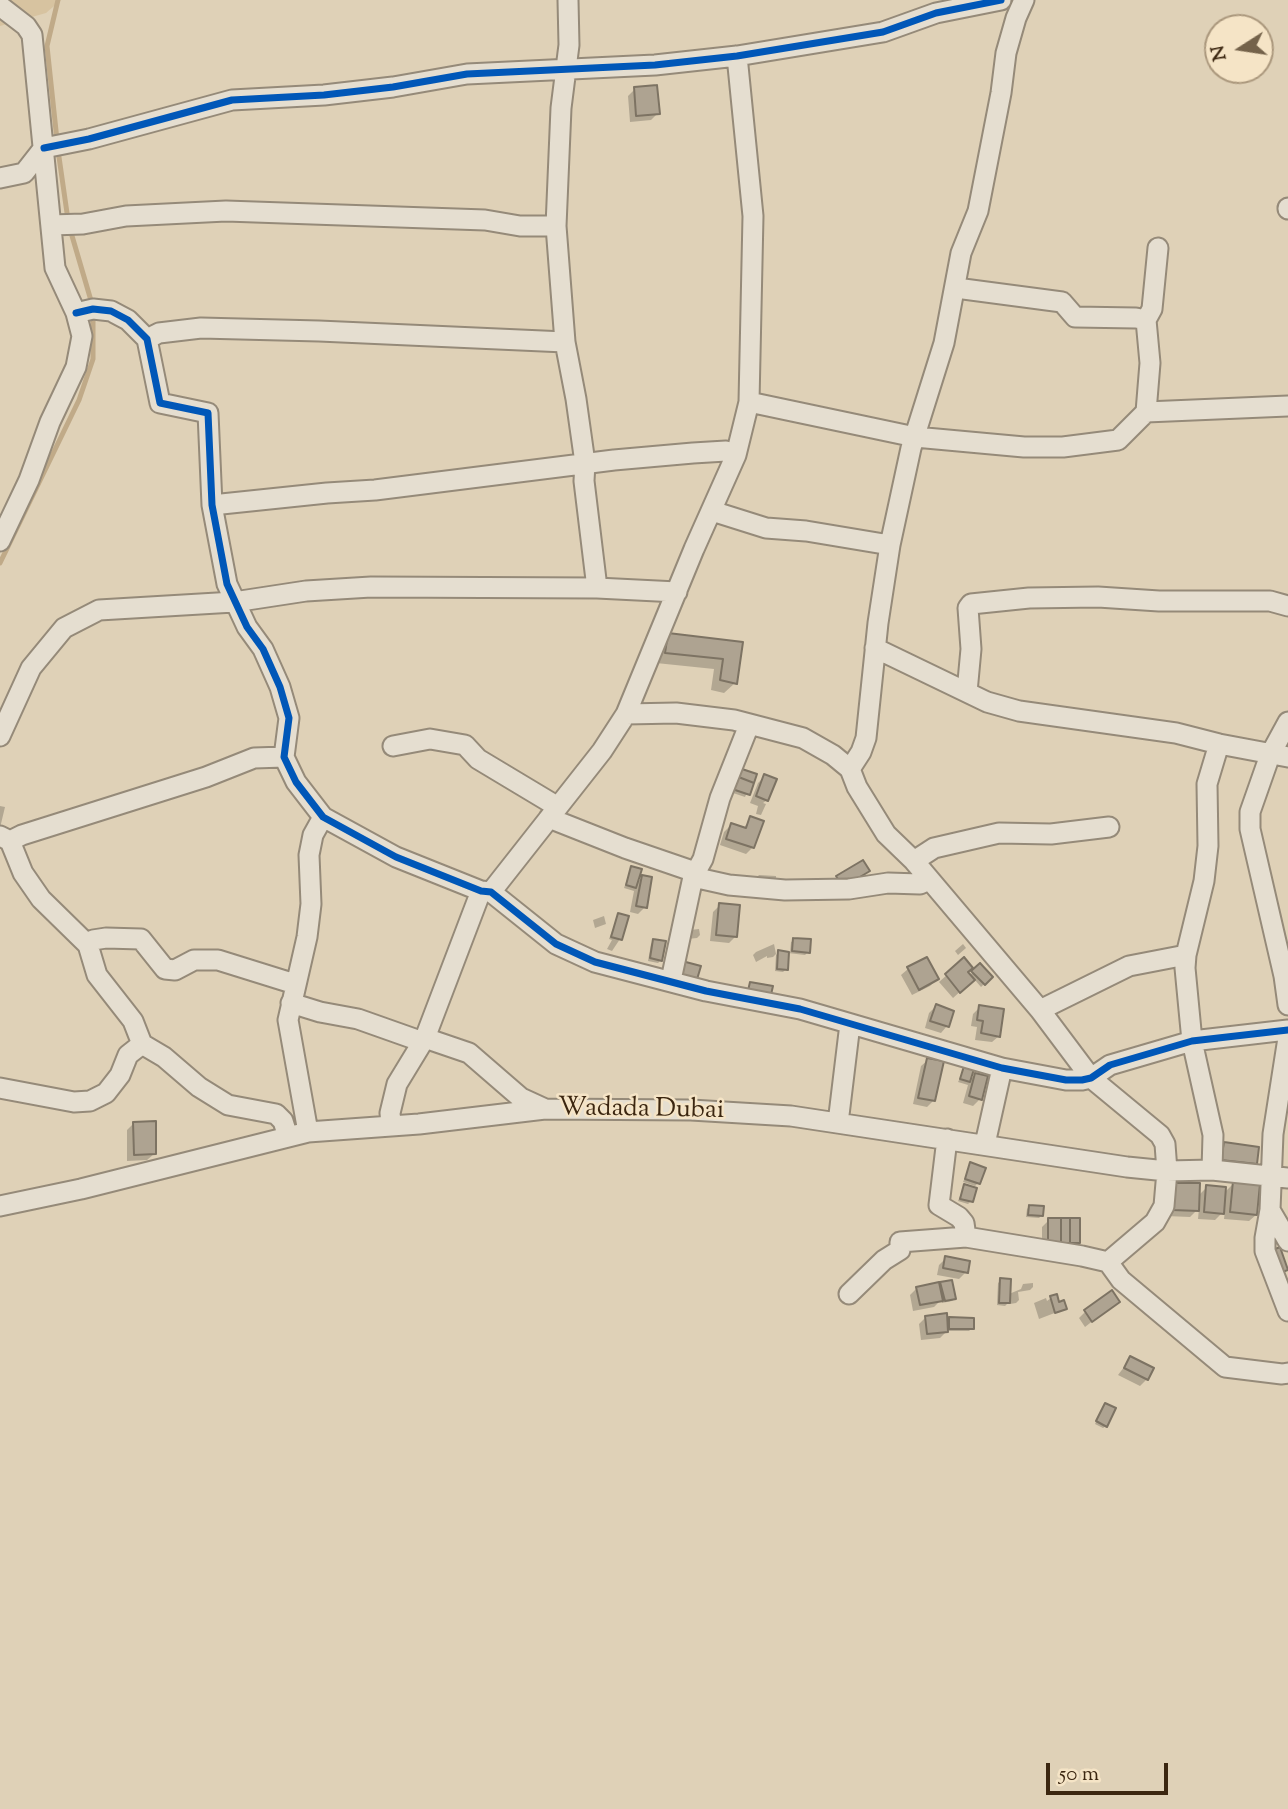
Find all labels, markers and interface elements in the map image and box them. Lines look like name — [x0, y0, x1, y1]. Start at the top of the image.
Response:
north arrow — [1204, 14, 1274, 84]
text: N — [1205, 43, 1235, 63]
street label: Wadada Dubai — [558, 1094, 724, 1128]
scale bar — [1050, 1750, 1172, 1794]
text: 50 m — [1059, 1760, 1099, 1790]

